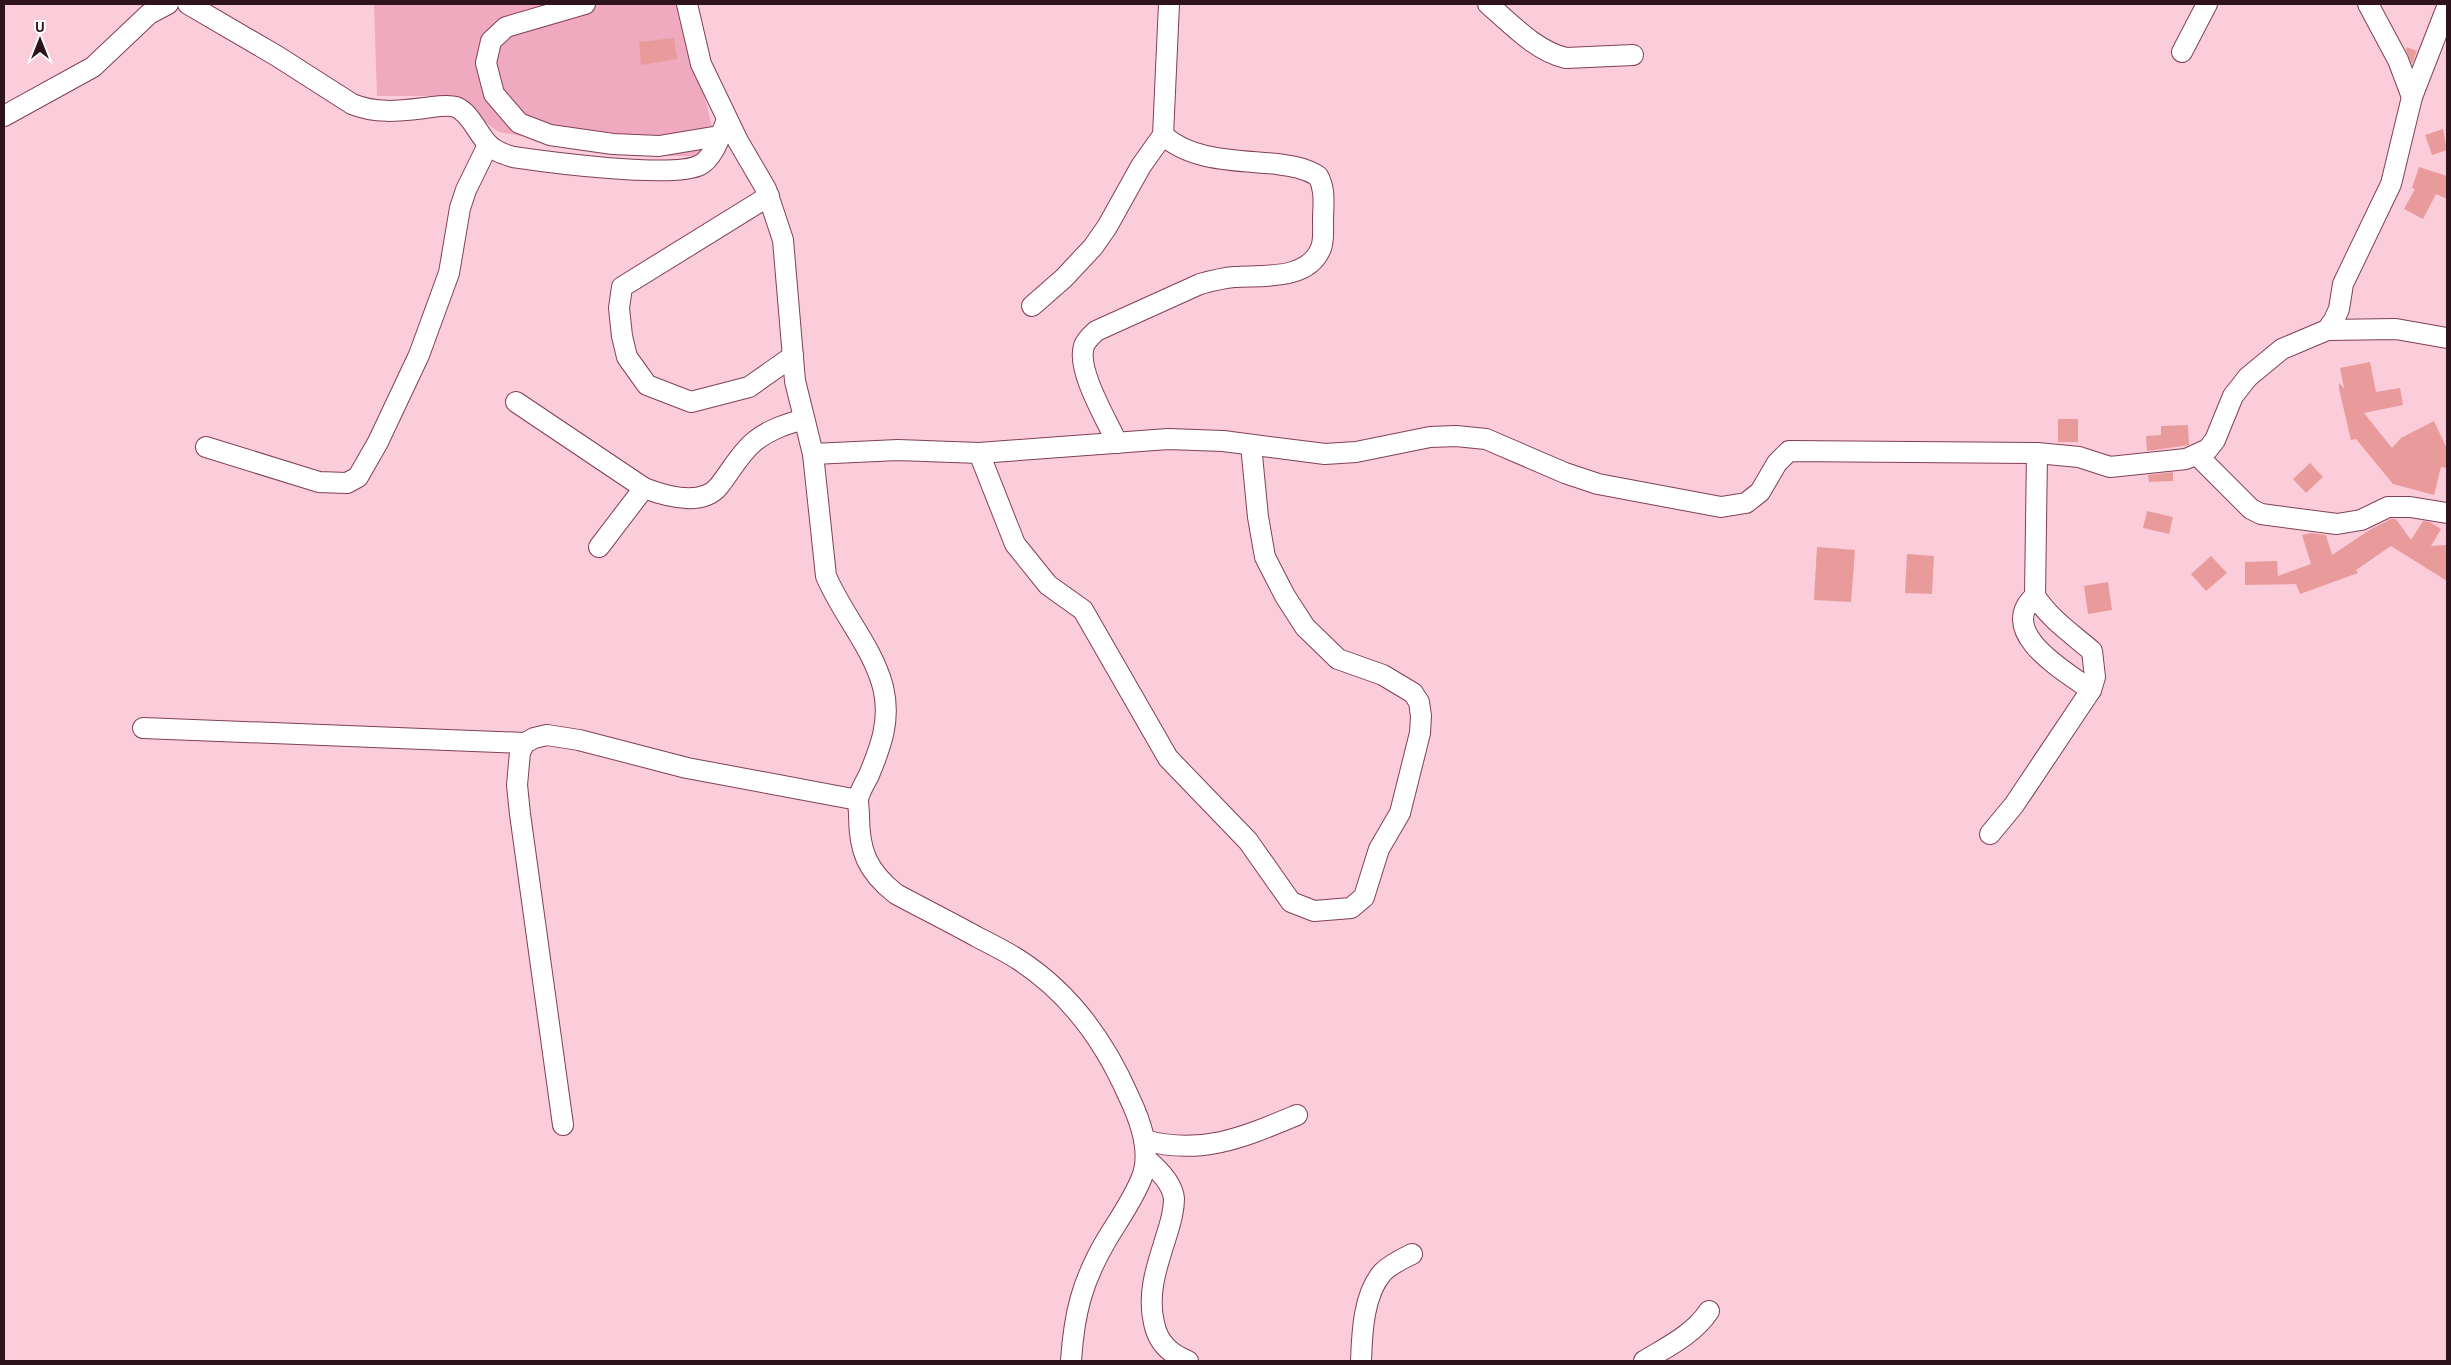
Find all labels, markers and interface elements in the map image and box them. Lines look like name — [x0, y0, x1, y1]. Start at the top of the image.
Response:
north arrow — [15, 15, 65, 65]
text: U — [35, 19, 45, 35]

